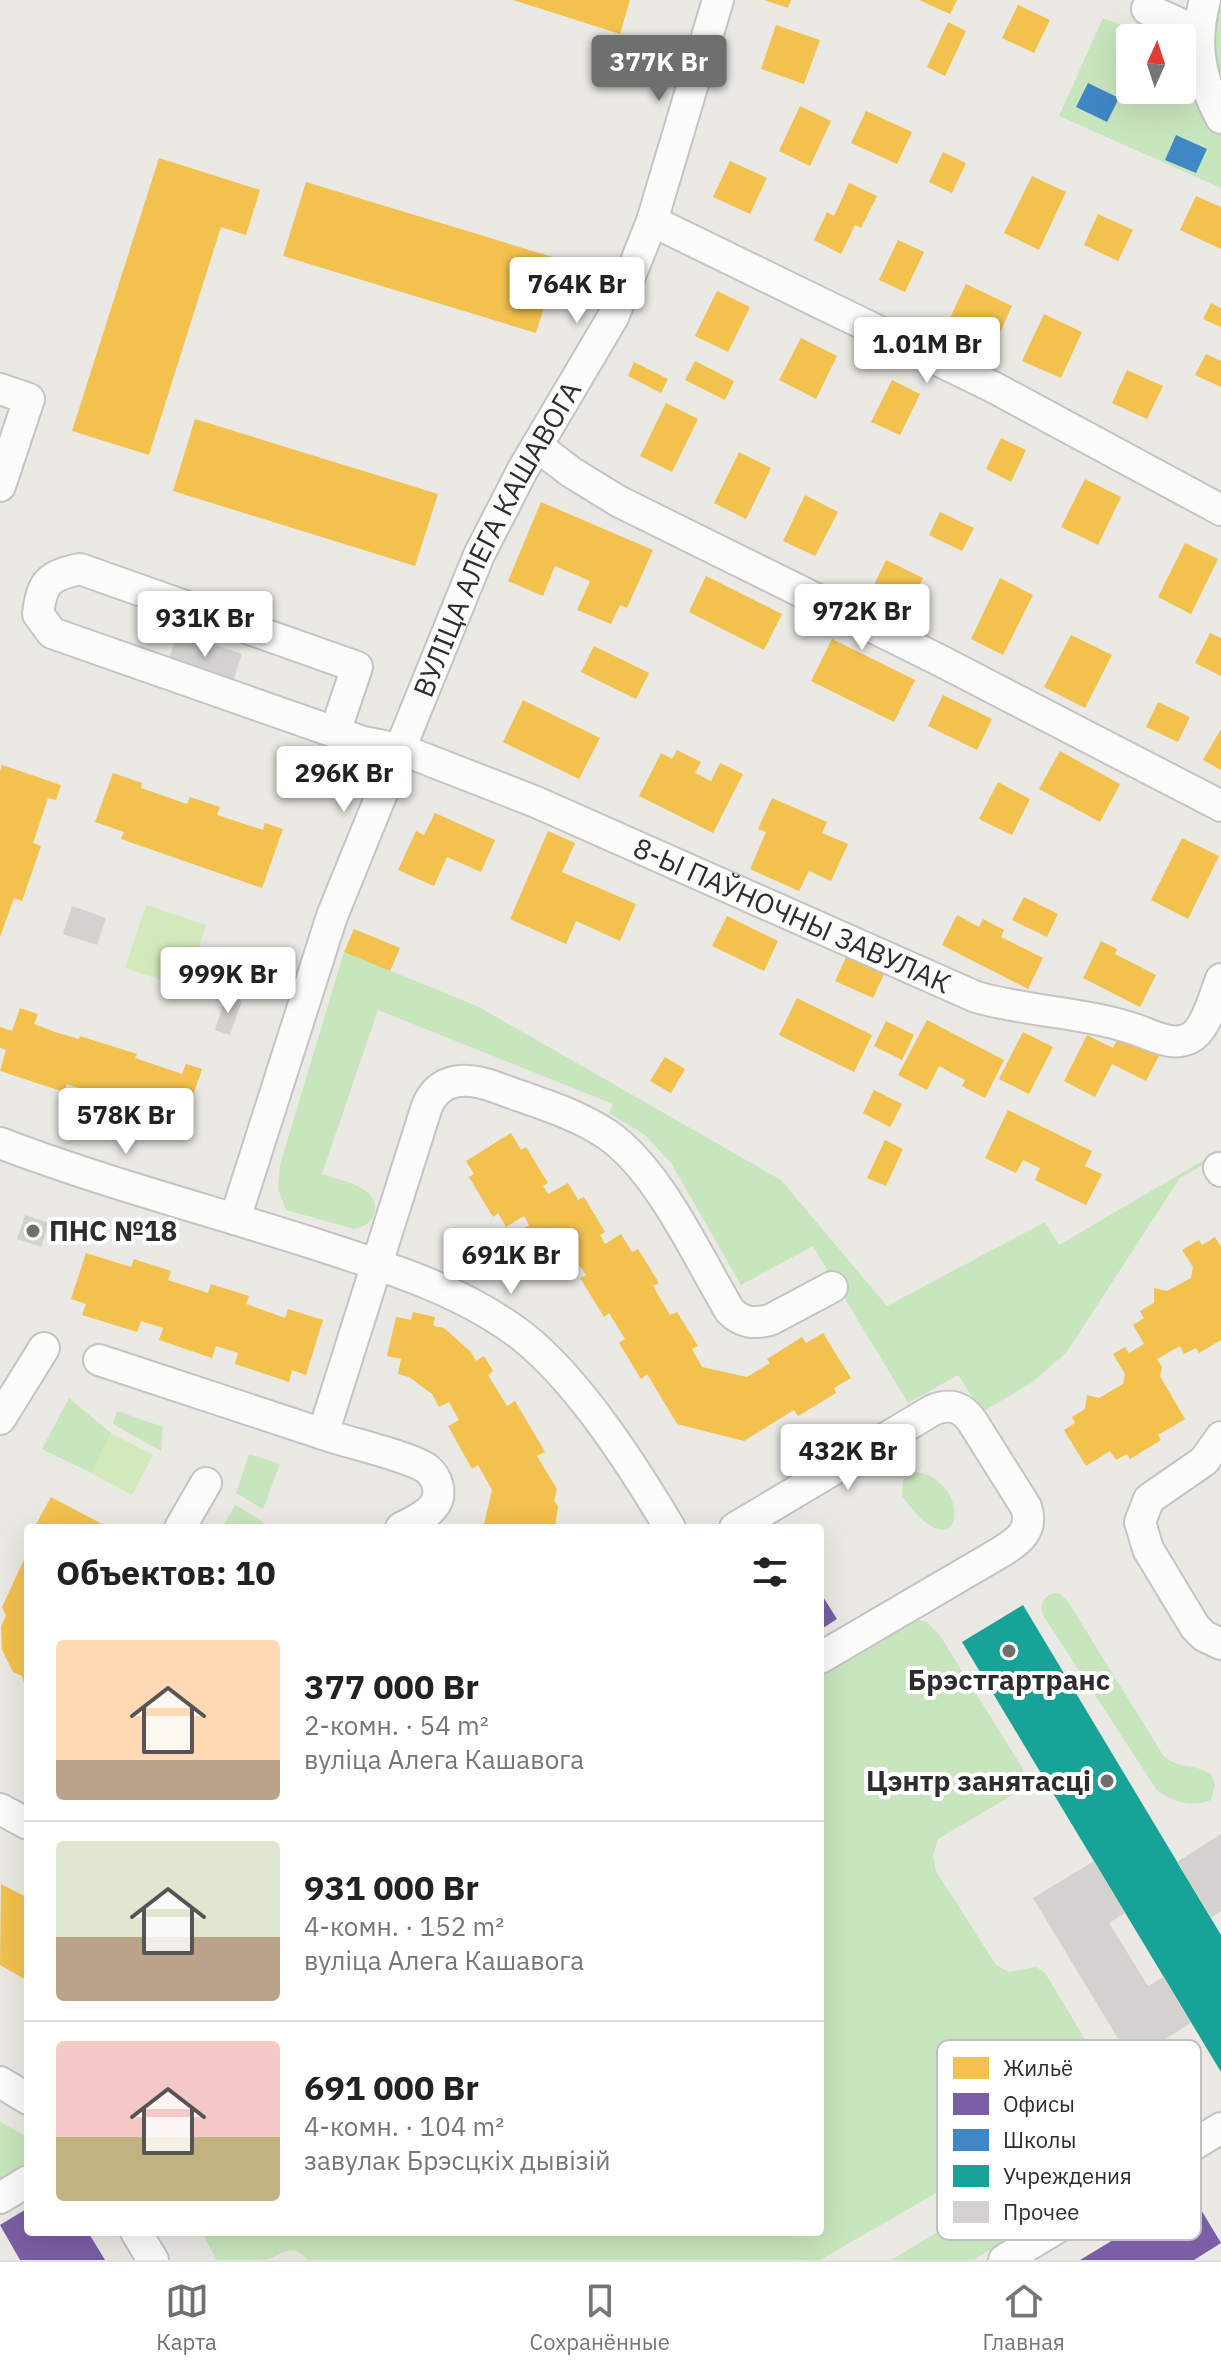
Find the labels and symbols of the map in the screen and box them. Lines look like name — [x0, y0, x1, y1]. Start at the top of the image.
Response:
north arrow — [1116, 24, 1196, 104]
pin: 377K Br — [585, 35, 733, 103]
pin: 764K Br — [503, 257, 651, 325]
pin: 1.01M Br — [844, 317, 1010, 385]
street label: ВУЛІЦА АЛЕГА КАШАВОГА — [404, 374, 589, 702]
pin: 972K Br — [788, 584, 936, 652]
pin: 931K Br — [131, 591, 279, 659]
pin: 296K Br — [270, 746, 418, 814]
street label: 8-Ы ПАЎНОЧНЫ ЗАВУЛАК — [628, 829, 957, 1002]
pin: 999K Br — [154, 947, 302, 1015]
pin: 578K Br — [52, 1088, 200, 1156]
place label: ПНС №18 — [49, 1212, 177, 1249]
marker: ПНС №18 — [24, 1222, 42, 1240]
pin: 691K Br — [437, 1228, 585, 1296]
pin: 432K Br — [774, 1424, 922, 1492]
marker: Брэстгартранс — [1000, 1642, 1018, 1660]
place label: Брэстгартранс — [908, 1661, 1110, 1698]
place label: Цэнтр занятасці — [866, 1762, 1091, 1799]
marker: Цэнтр занятасці — [1098, 1772, 1116, 1790]
legend — [937, 2040, 1201, 2240]
text: Жильё — [1003, 2053, 1073, 2082]
text: Офисы — [1003, 2089, 1075, 2118]
text: Школы — [1003, 2125, 1076, 2154]
text: Учреждения — [1003, 2161, 1132, 2190]
text: Прочее — [1003, 2197, 1079, 2226]

